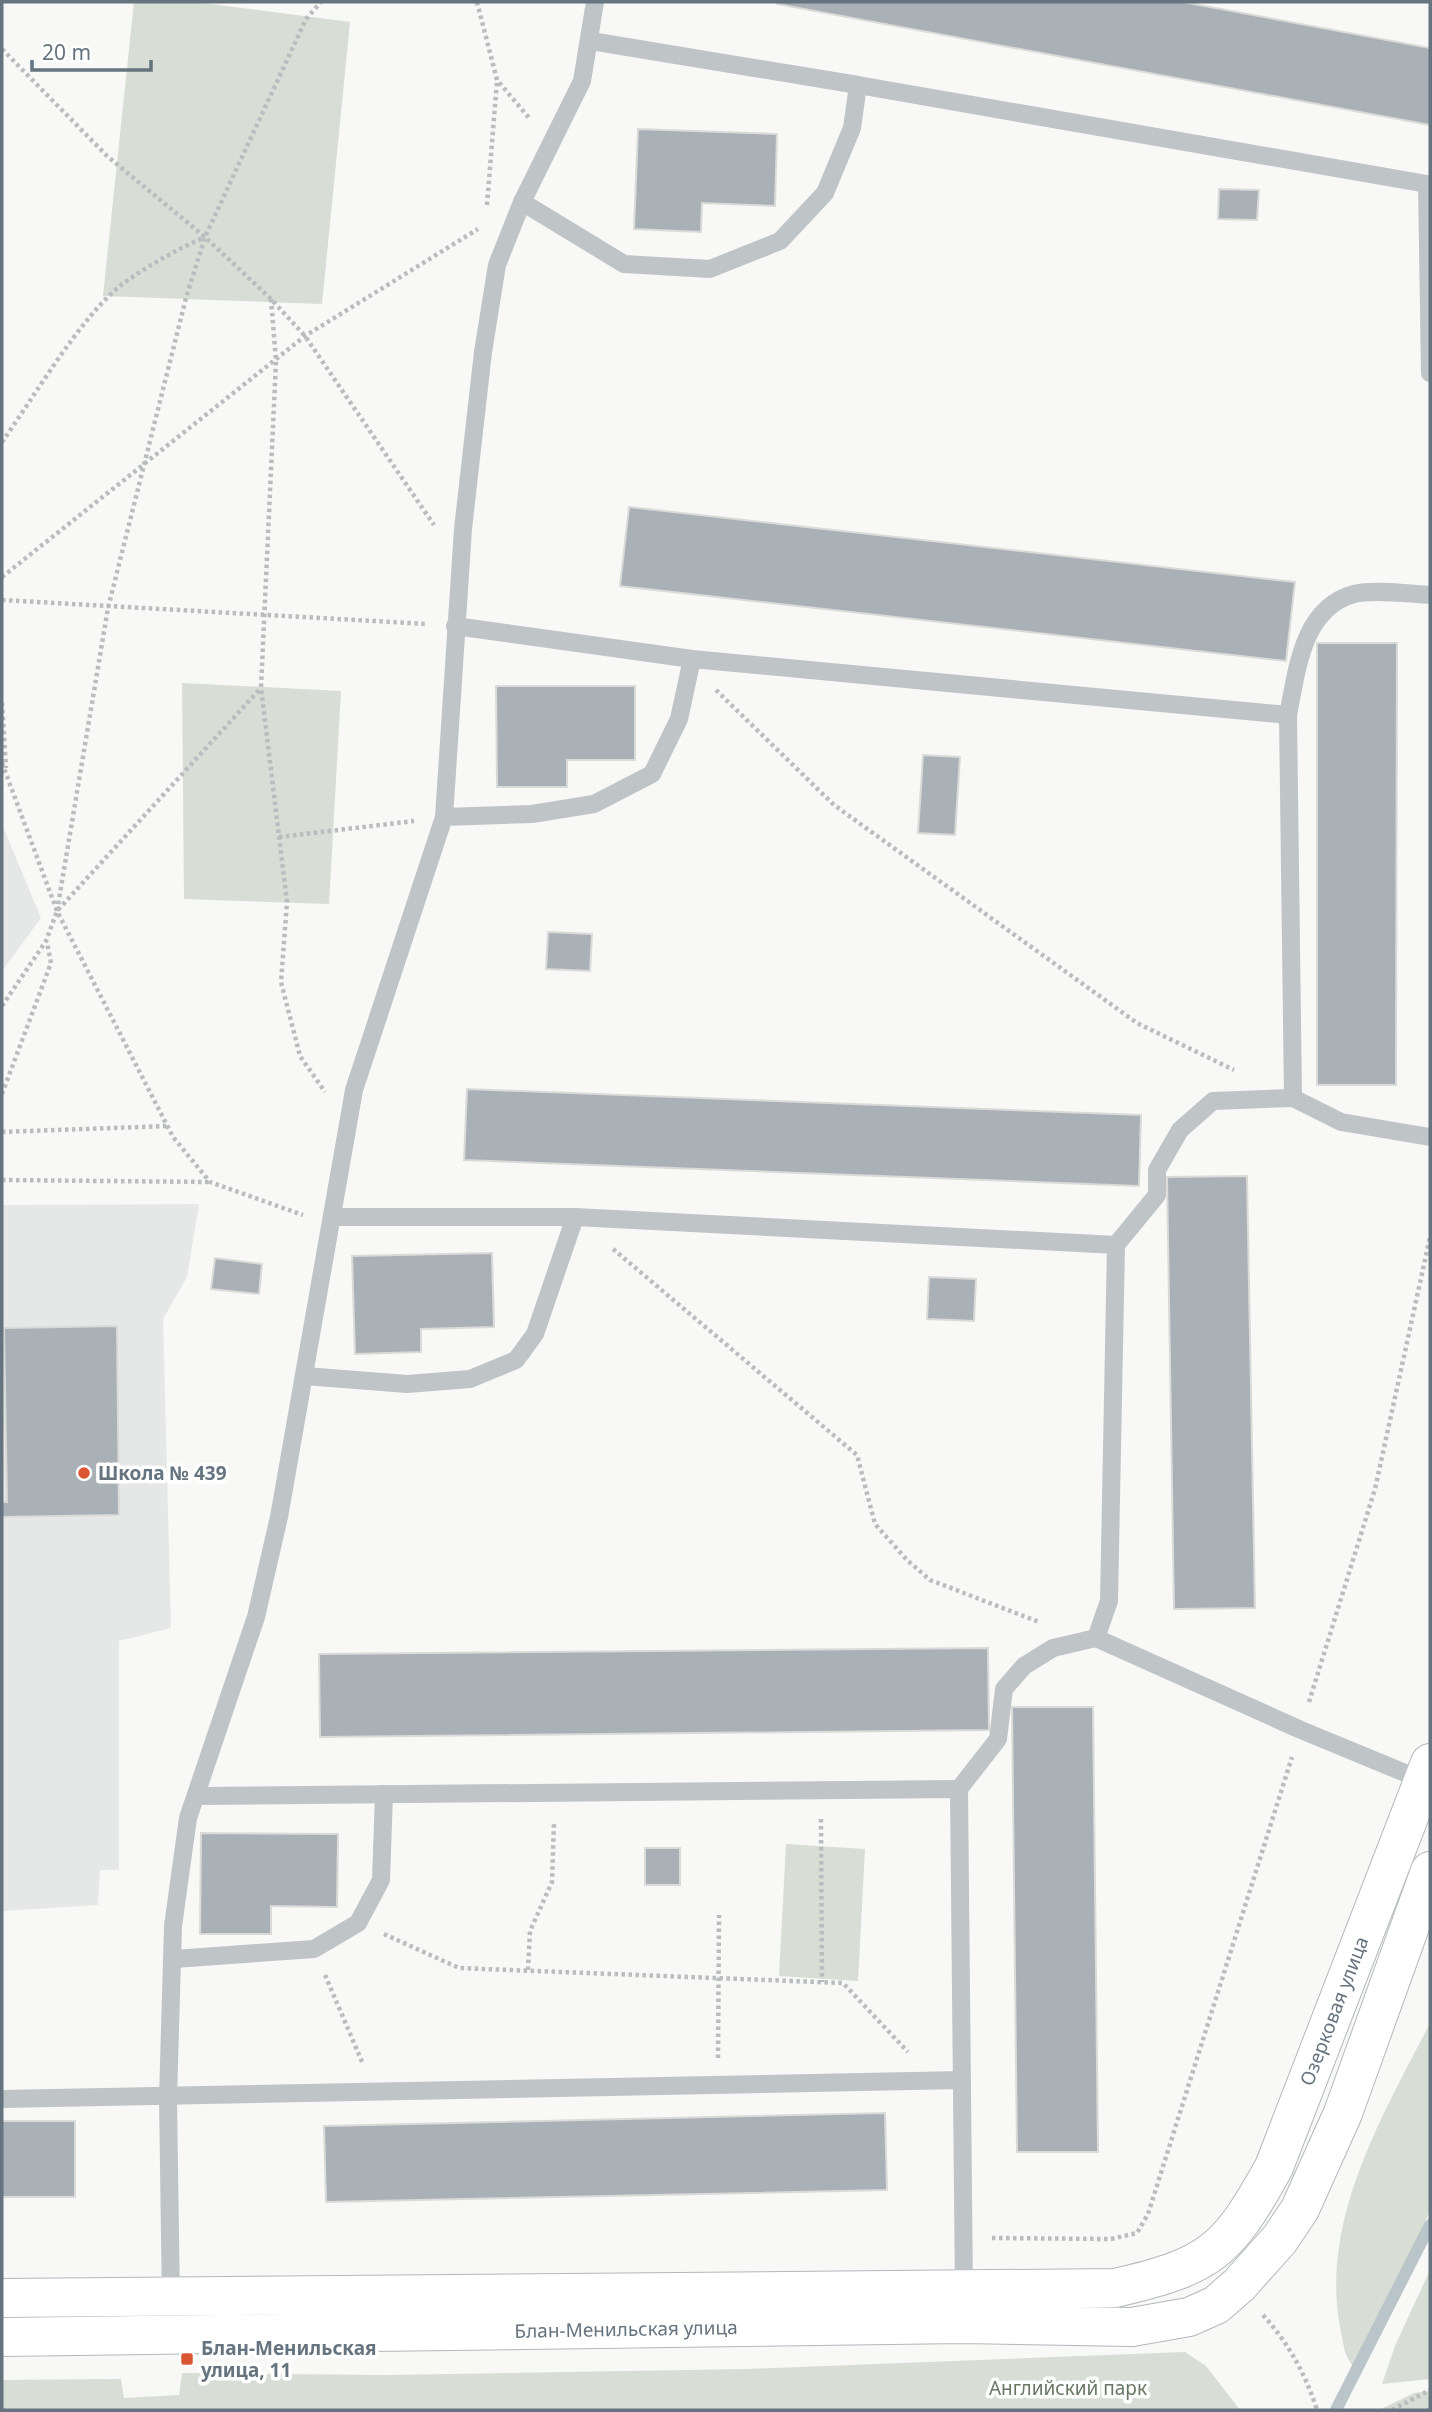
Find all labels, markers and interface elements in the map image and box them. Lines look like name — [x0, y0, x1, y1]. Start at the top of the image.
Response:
scale bar — [32, 28, 150, 72]
text: 20 m — [42, 38, 91, 66]
place label: Школа № 439 — [98, 1460, 227, 1486]
marker: Школа № 439 — [76, 1465, 92, 1481]
street label: Озерковая улица — [1294, 1933, 1374, 2089]
street label: Блан-Менильская улица — [514, 2314, 738, 2344]
place label: Блан-Менильская улица, 11 — [200, 2335, 377, 2383]
marker: Блан-Менильская улица, 11 — [179, 2351, 195, 2367]
park label: Английский парк — [989, 2375, 1147, 2401]

